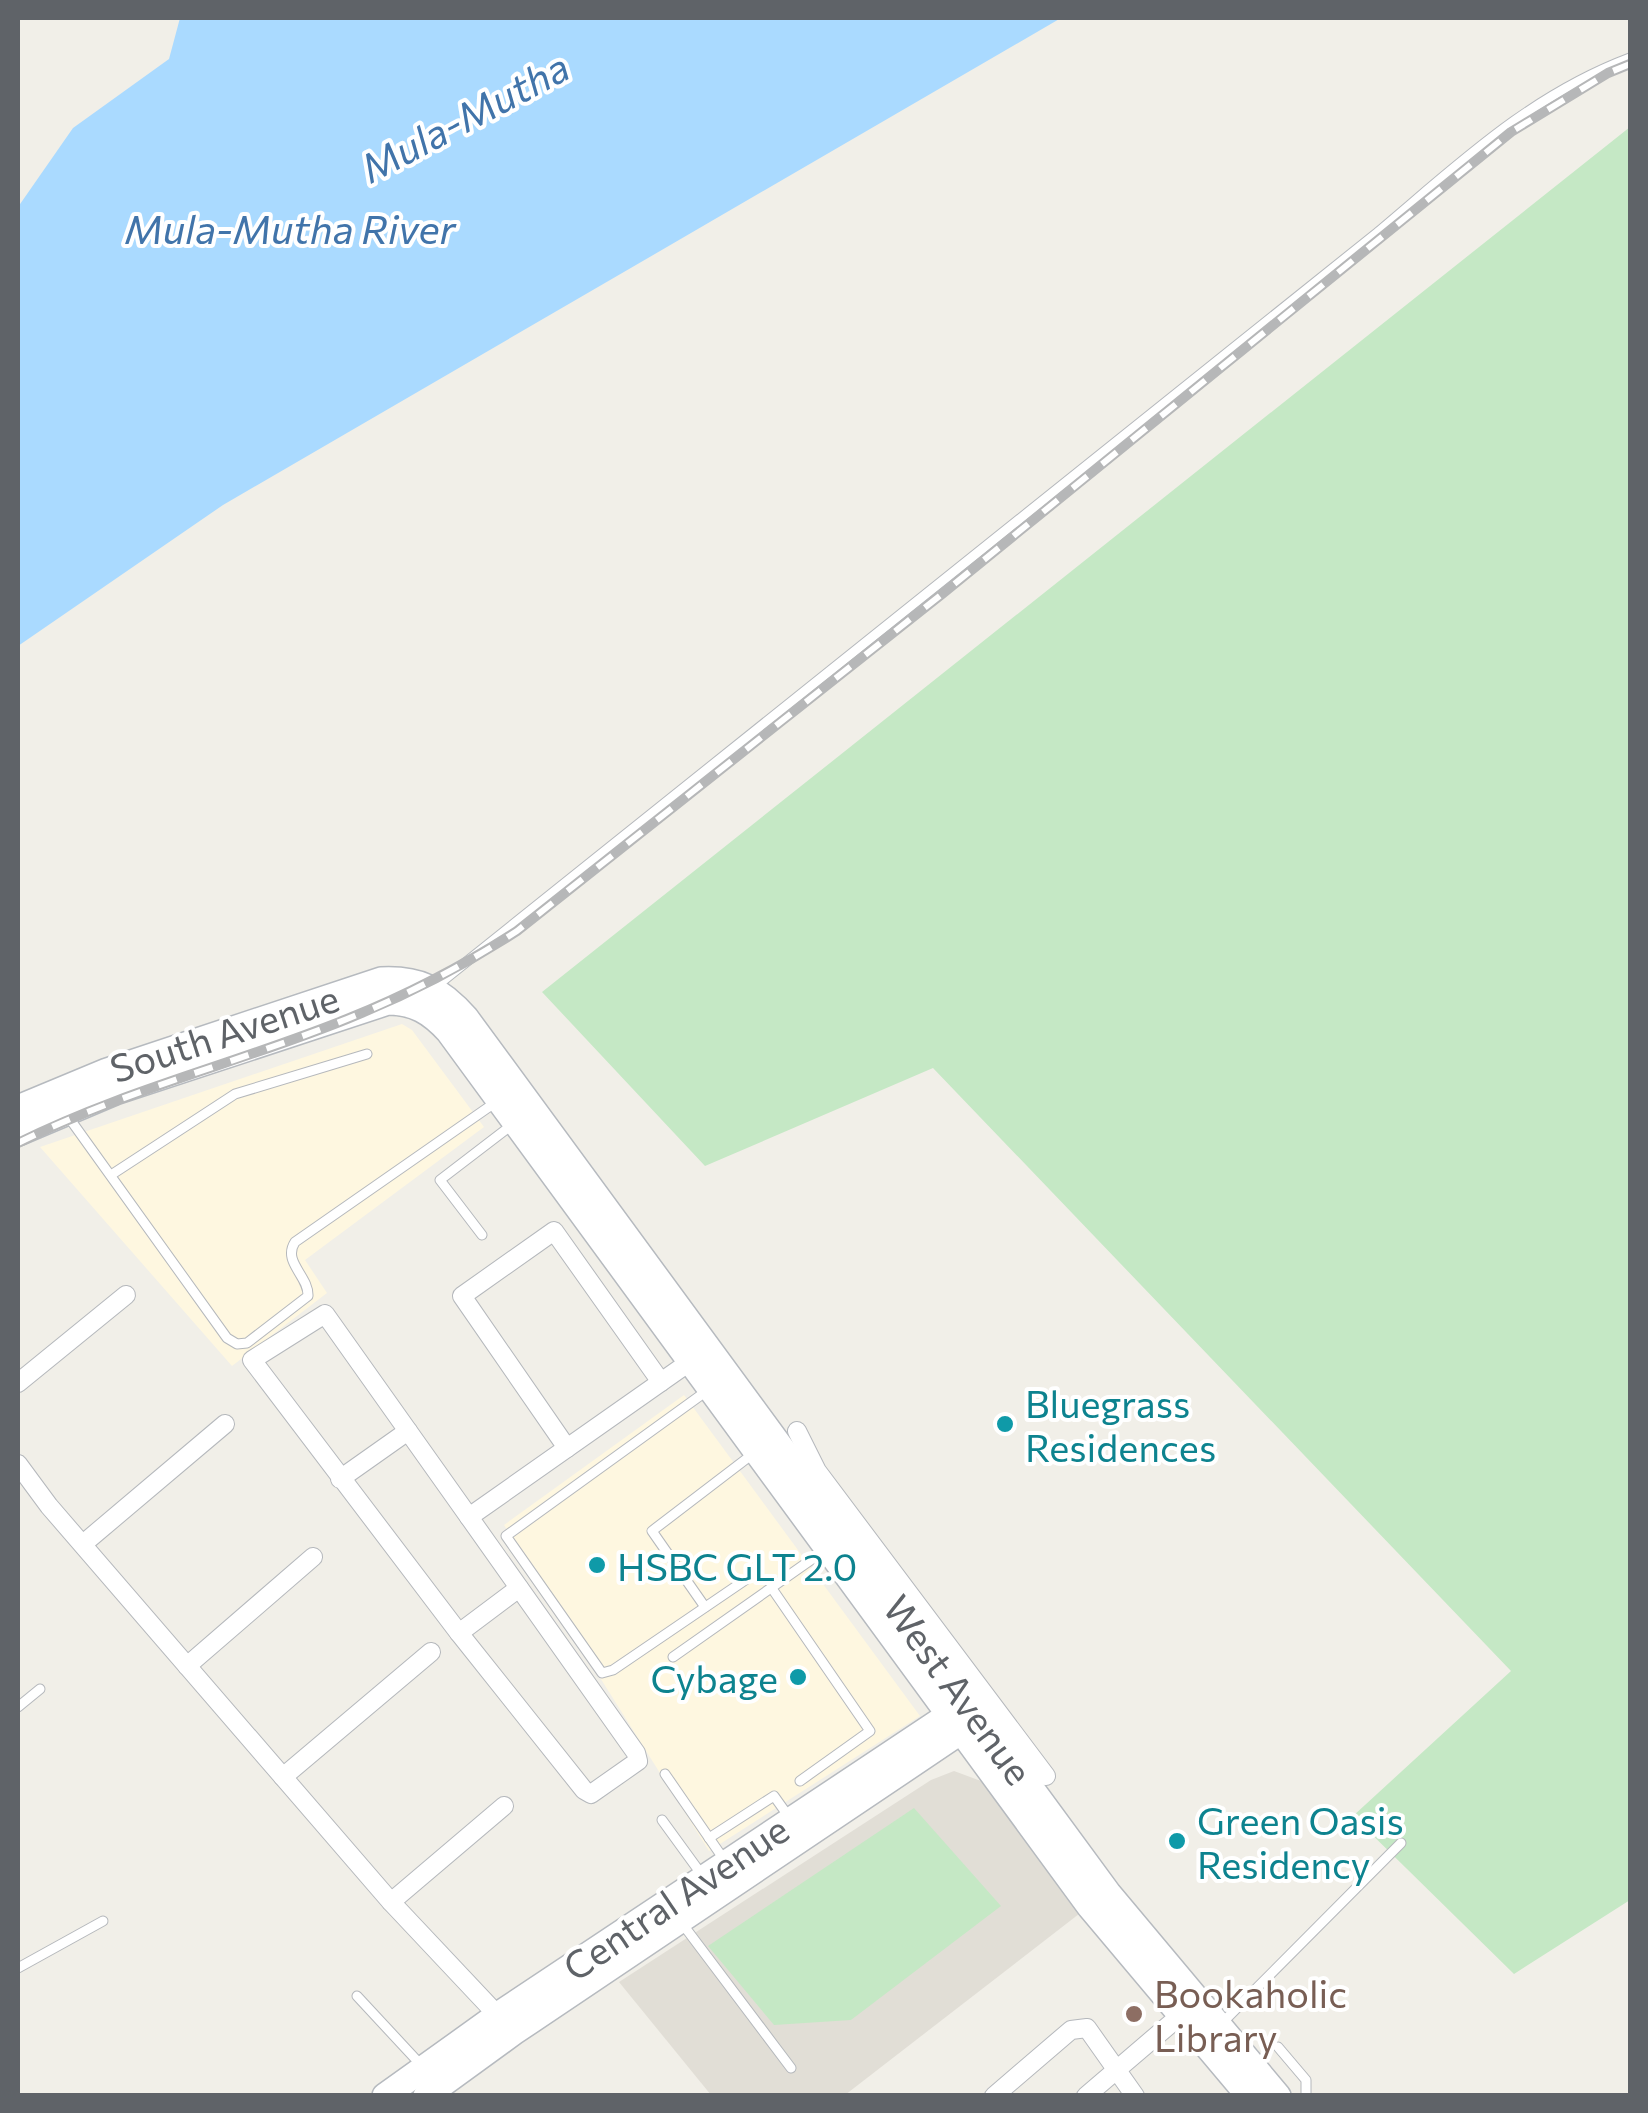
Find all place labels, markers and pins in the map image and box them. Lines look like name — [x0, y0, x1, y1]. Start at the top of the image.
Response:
place label: Bluegrass Residences — [1025, 1379, 1216, 1470]
marker: Bluegrass Residences — [994, 1413, 1016, 1435]
place label: HSBC GLT 2.0 — [617, 1542, 857, 1589]
marker: HSBC GLT 2.0 — [586, 1554, 608, 1576]
place label: Cybage — [650, 1654, 778, 1701]
marker: Cybage — [787, 1666, 809, 1688]
place label: Green Oasis Residency — [1197, 1796, 1404, 1887]
marker: Green Oasis Residency — [1166, 1830, 1188, 1852]
place label: Bookaholic Library — [1154, 1969, 1347, 2060]
marker: Bookaholic Library — [1123, 2003, 1145, 2025]

